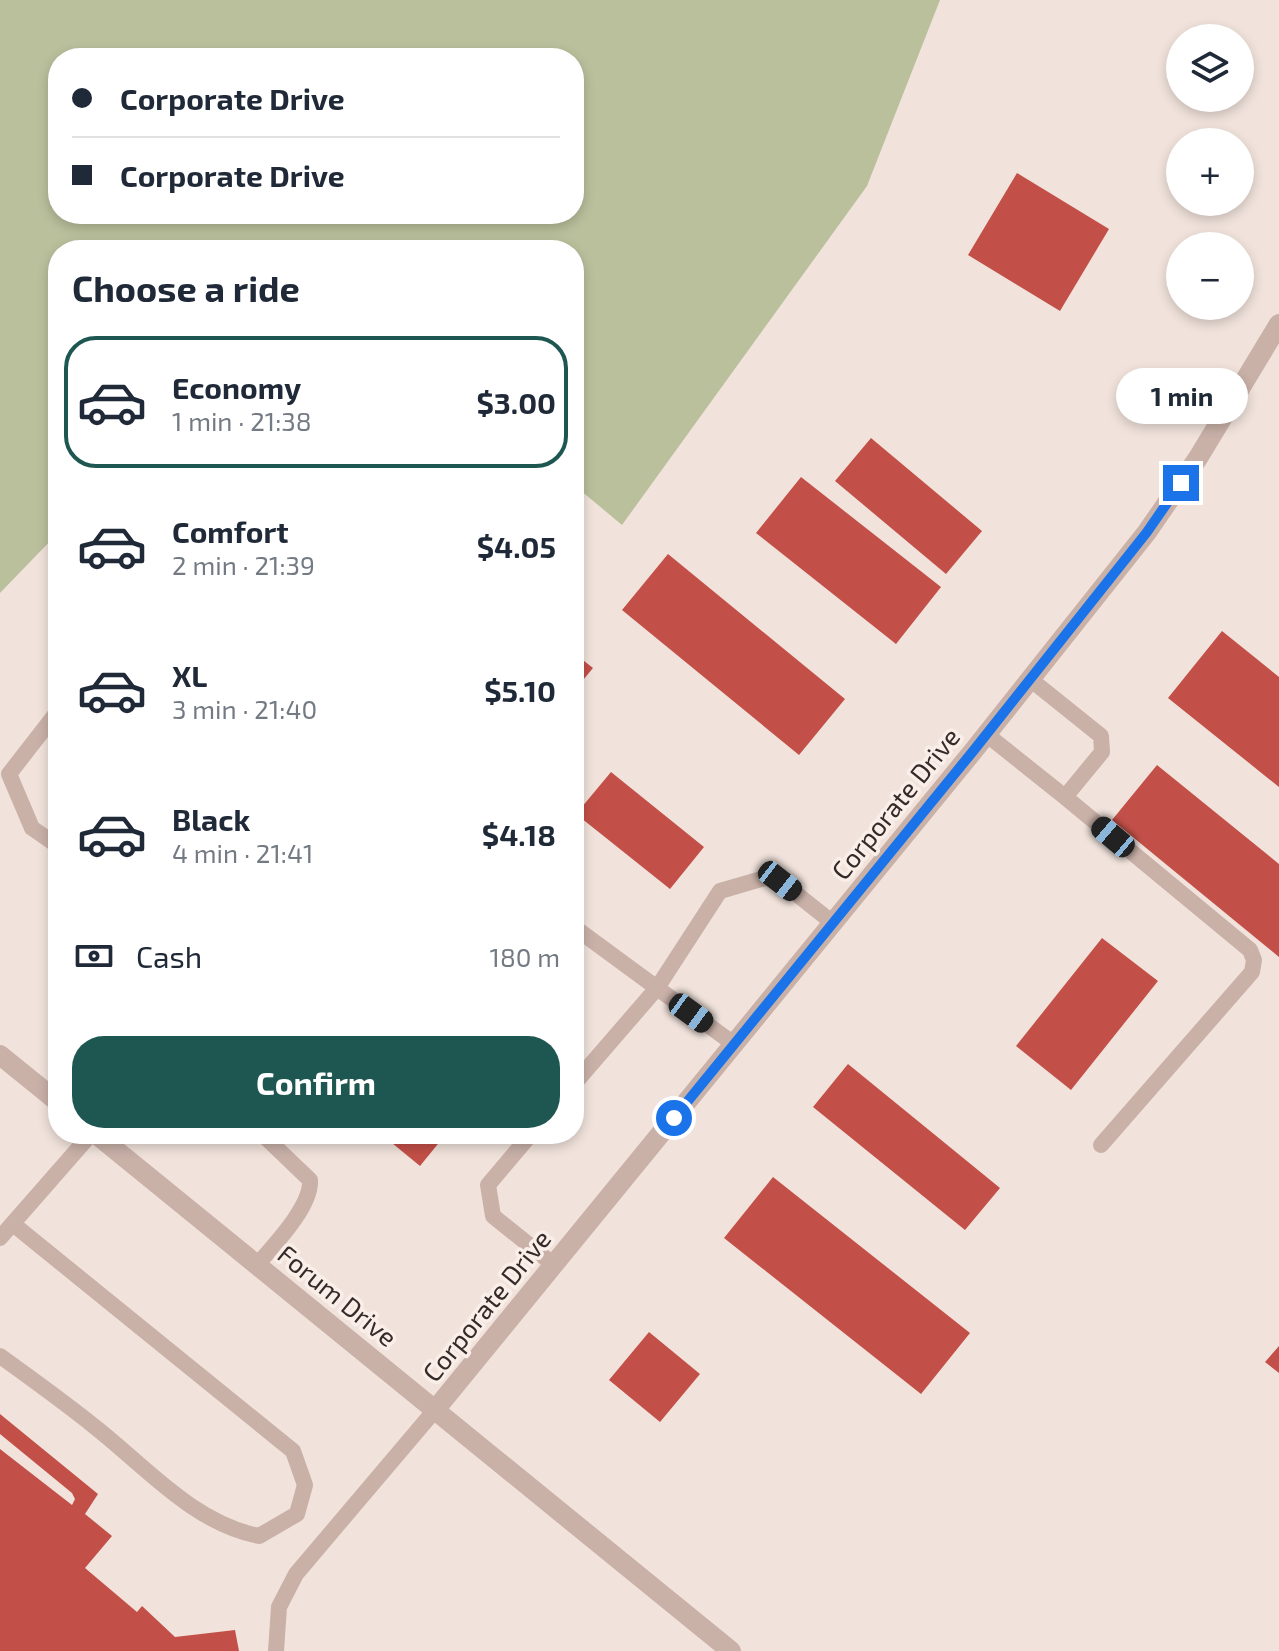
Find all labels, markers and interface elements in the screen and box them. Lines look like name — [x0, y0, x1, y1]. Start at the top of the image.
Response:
map controls — [1166, 24, 1254, 320]
button: layers — [1166, 24, 1254, 112]
text: Corporate Drive — [120, 80, 345, 116]
button: + — [1166, 128, 1254, 216]
text: Corporate Drive — [120, 157, 345, 193]
button: − — [1166, 232, 1254, 320]
text: Choose a ride — [72, 266, 300, 309]
icon: car — [76, 366, 148, 438]
callout: 1 min — [1115, 367, 1247, 423]
text: Economy — [172, 369, 301, 405]
text: 1 min — [1151, 380, 1213, 411]
text: $3.00 — [476, 384, 556, 420]
text: 1 min · 21:38 — [172, 405, 312, 436]
route end — [1163, 465, 1199, 501]
icon: car — [76, 510, 148, 582]
text: Comfort — [172, 513, 289, 549]
text: $4.05 — [477, 528, 556, 564]
text: 2 min · 21:39 — [172, 549, 315, 580]
icon: car — [76, 654, 148, 726]
text: XL — [172, 657, 207, 693]
text: $5.10 — [484, 672, 556, 708]
text: 3 min · 21:40 — [172, 693, 317, 724]
street label: Corporate Drive — [824, 721, 965, 885]
icon: car — [76, 798, 148, 870]
text: Black — [172, 801, 250, 837]
car — [1087, 812, 1139, 862]
text: $4.18 — [482, 816, 556, 852]
text: 4 min · 21:41 — [172, 837, 313, 868]
car — [754, 857, 806, 905]
icon: cash — [72, 934, 116, 978]
text: Cash — [136, 938, 202, 974]
text: 180 m — [490, 941, 560, 972]
car — [665, 989, 717, 1037]
button: Confirm — [72, 1036, 560, 1128]
route start — [656, 1100, 692, 1136]
street label: Corporate Drive — [415, 1223, 556, 1387]
street label: Forum Drive — [272, 1238, 404, 1352]

